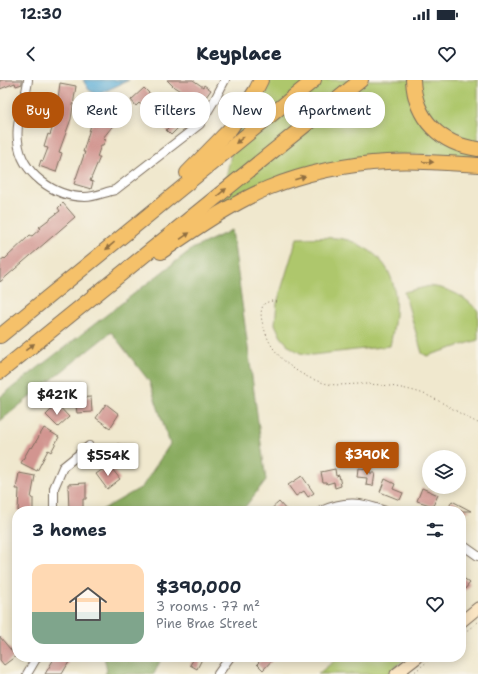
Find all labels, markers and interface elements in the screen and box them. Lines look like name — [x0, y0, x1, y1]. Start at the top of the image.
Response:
text: 12:30 — [20, 4, 62, 24]
text: Keyplace — [196, 42, 282, 66]
icon: back — [20, 43, 42, 65]
icon: heart — [436, 43, 458, 65]
chip: Buy — [12, 92, 64, 128]
chip: Rent — [72, 92, 132, 128]
chip: Filters — [140, 92, 210, 128]
chip: New — [218, 92, 276, 128]
chip: Apartment — [284, 92, 385, 128]
one-way arrow — [234, 135, 245, 144]
one-way arrow — [422, 159, 434, 166]
one-way arrow — [294, 174, 306, 180]
one-way arrow — [216, 188, 227, 196]
one-way arrow — [179, 232, 190, 240]
one-way arrow — [104, 242, 115, 251]
one-way arrow — [24, 342, 35, 351]
pin: $421K — [29, 382, 85, 416]
text: $421K — [37, 386, 77, 403]
pin: $390K — [339, 442, 395, 476]
pin: $554K — [80, 443, 136, 477]
text: $390K — [345, 446, 389, 463]
text: $554K — [86, 447, 130, 464]
map controls — [422, 450, 466, 494]
button: layers — [422, 450, 466, 494]
text: 3 homes — [32, 519, 107, 541]
icon: filters — [424, 519, 446, 541]
text: $390,000 — [156, 576, 241, 598]
icon: home — [64, 580, 112, 628]
icon: heart — [424, 593, 446, 615]
text: 3 rooms · 77 m² — [156, 598, 260, 615]
text: Pine Brae Street — [156, 615, 258, 632]

